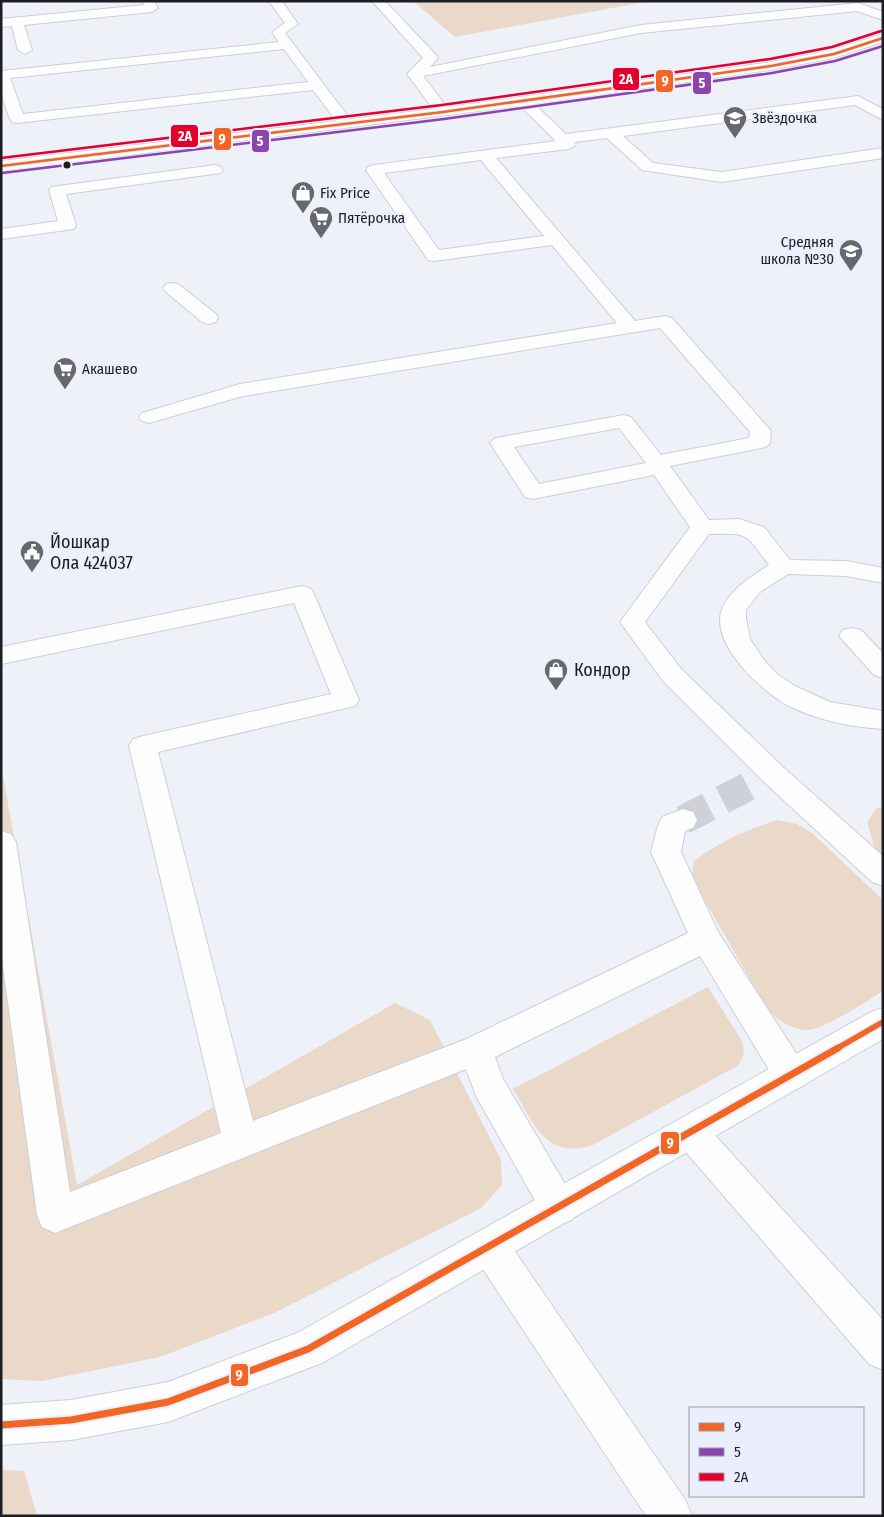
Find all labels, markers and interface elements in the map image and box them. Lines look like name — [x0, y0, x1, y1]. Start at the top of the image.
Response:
line badge: 2А — [612, 67, 640, 91]
line badge: 9 — [655, 69, 674, 93]
text: 2А — [618, 71, 633, 88]
line badge: 5 — [692, 71, 712, 95]
text: 9 — [661, 73, 669, 90]
text: 5 — [699, 75, 706, 92]
school or university icon: Звёздочка — [722, 105, 748, 139]
place label: Звёздочка — [752, 109, 817, 127]
line badge: 2А — [170, 124, 199, 148]
line badge: 9 — [213, 127, 232, 151]
text: 2А — [177, 128, 192, 145]
line badge: 5 — [251, 129, 270, 153]
text: 9 — [218, 131, 226, 148]
text: 5 — [257, 133, 264, 150]
unlabelled marker — [62, 160, 72, 170]
shop icon: Fix Price — [290, 180, 316, 214]
place label: Fix Price — [320, 184, 370, 202]
supermarket icon: Пятёрочка — [308, 205, 334, 239]
place label: Пятёрочка — [338, 209, 405, 227]
place label: Средняя школа №30 — [760, 233, 834, 268]
school or university icon: Средняя школа №30 — [838, 238, 864, 272]
supermarket icon: Акашево — [52, 356, 78, 390]
place label: Акашево — [82, 360, 138, 378]
place label: Йошкар Ола 424037 — [50, 531, 133, 574]
public building icon: Йошкар Ола 424037 — [19, 539, 45, 573]
shop icon: Кондор — [543, 657, 569, 691]
place label: Кондор — [574, 659, 631, 681]
line badge: 9 — [660, 1131, 680, 1155]
text: 9 — [666, 1135, 674, 1152]
line badge: 9 — [230, 1363, 249, 1387]
text: 9 — [235, 1367, 243, 1384]
legend — [689, 1407, 864, 1497]
text: 9 — [734, 1418, 741, 1436]
text: 5 — [734, 1443, 741, 1461]
text: 2А — [734, 1468, 749, 1486]

